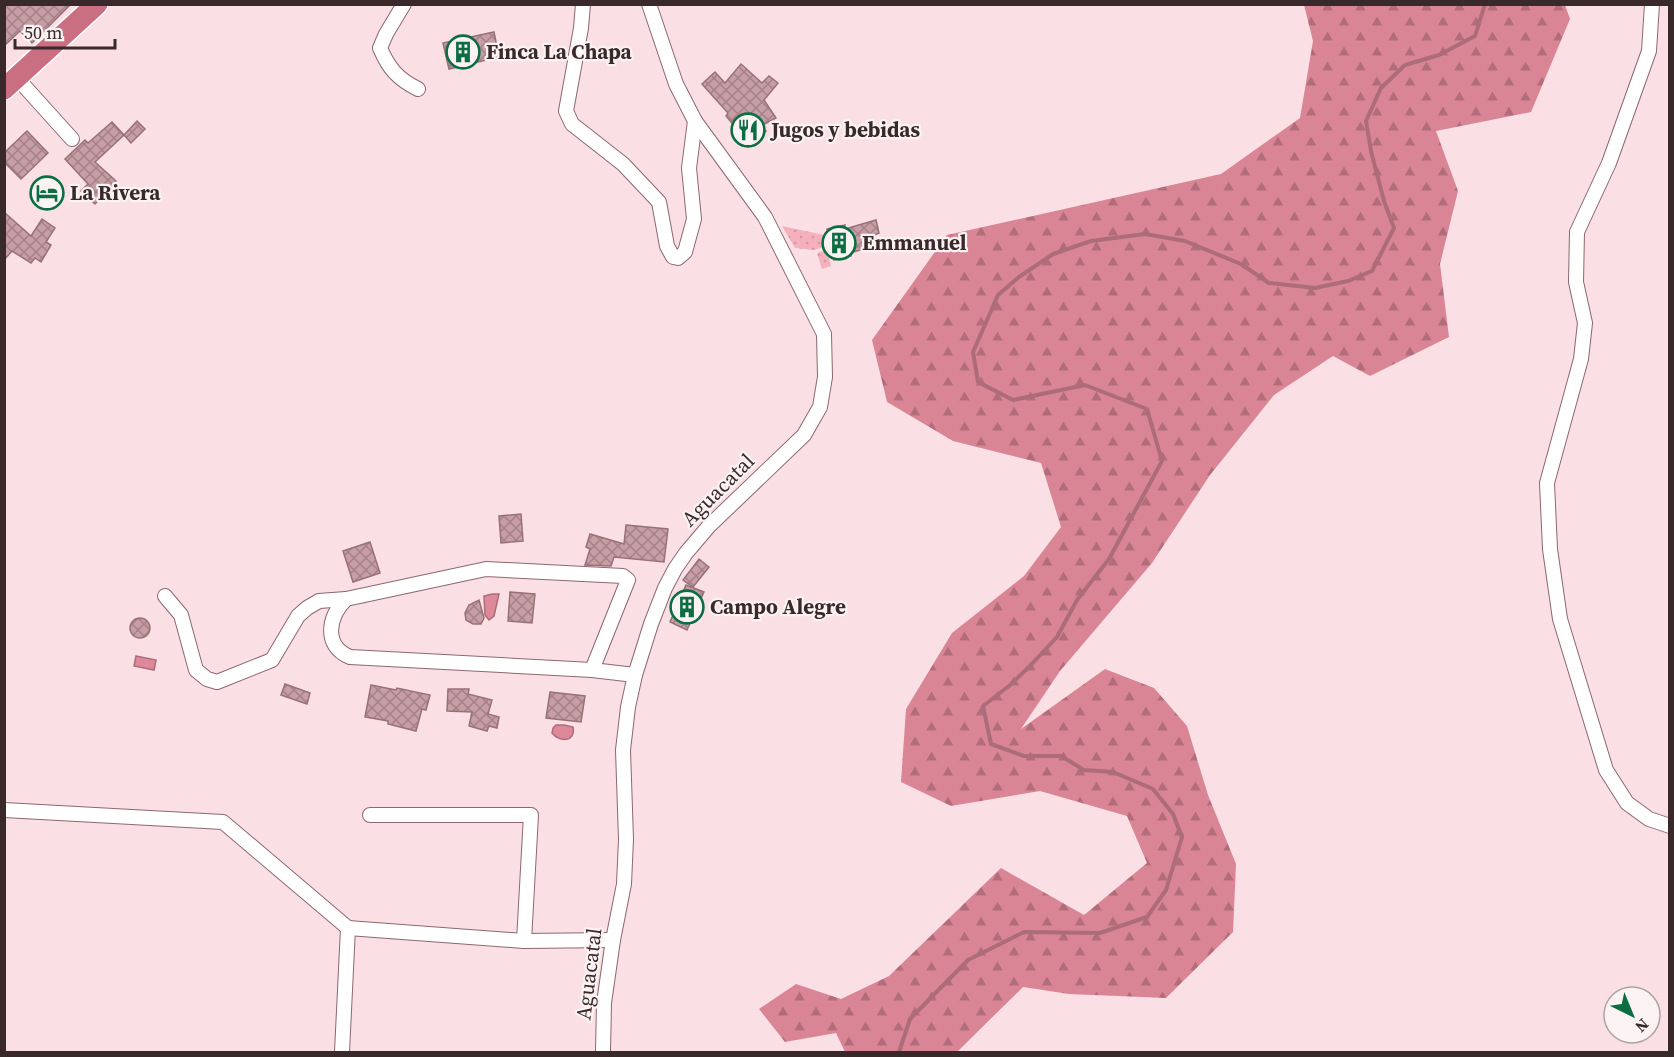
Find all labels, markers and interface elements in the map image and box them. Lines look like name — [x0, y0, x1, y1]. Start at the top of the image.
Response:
scale bar — [15, 12, 116, 50]
text: 50 m — [24, 20, 62, 45]
building icon: Finca La Chapa — [445, 34, 481, 70]
place label: Finca La Chapa — [486, 37, 633, 66]
restaurant icon: Jugos y bebidas — [730, 112, 766, 148]
place label: Jugos y bebidas — [769, 115, 920, 144]
hotel icon: La Rivera — [29, 175, 65, 211]
place label: La Rivera — [70, 178, 161, 207]
building icon: Emmanuel — [821, 225, 857, 261]
place label: Emmanuel — [862, 228, 967, 257]
street label: Aguacatal — [675, 447, 761, 533]
building icon: Campo Alegre — [669, 589, 705, 625]
place label: Campo Alegre — [710, 592, 846, 621]
street label: Aguacatal — [568, 926, 609, 1022]
north arrow — [1602, 985, 1662, 1045]
text: N — [1630, 1014, 1654, 1038]

